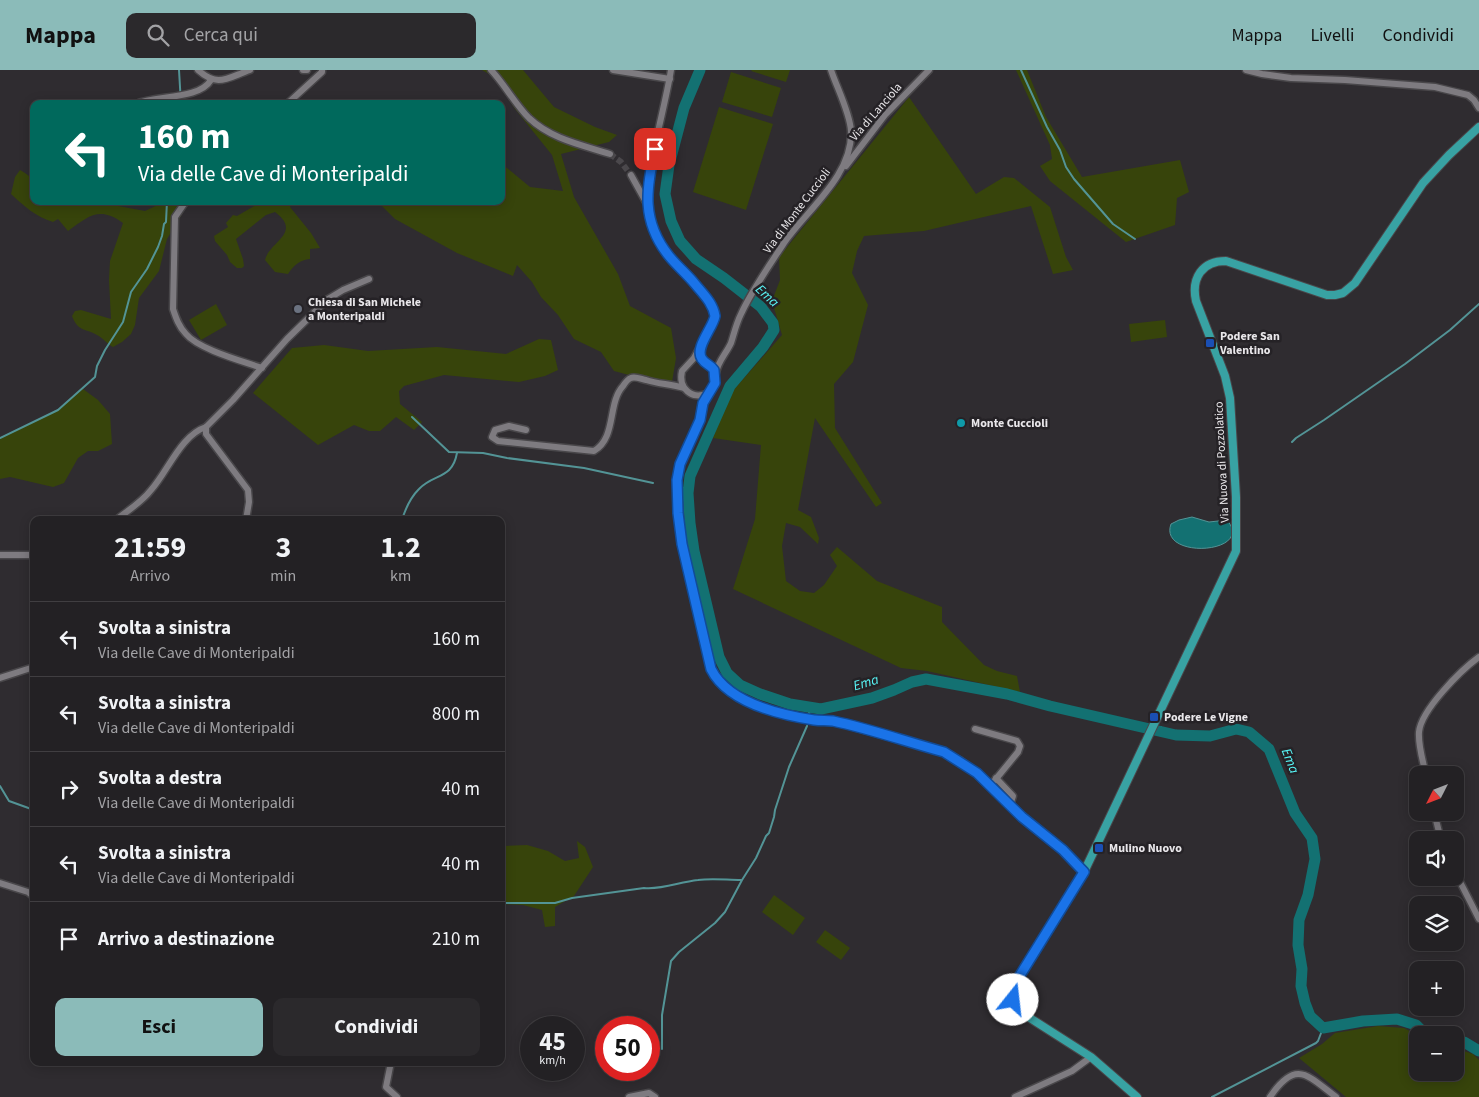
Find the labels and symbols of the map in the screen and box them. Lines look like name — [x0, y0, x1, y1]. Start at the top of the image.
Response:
street label: Via di Lanciola — [846, 79, 906, 145]
pin — [634, 128, 676, 170]
street label: Via di Monte Cuccioli — [759, 165, 835, 257]
water label: Ema — [751, 280, 784, 312]
place label: Chiesa di San Michele a Monteripaldi — [308, 294, 421, 325]
marker: Chiesa di San Michele a Monteripaldi — [292, 303, 304, 315]
place label: Podere San Valentino — [1219, 328, 1280, 359]
marker: Podere San Valentino — [1204, 337, 1216, 349]
street label: Via Nuova di Pozzolatico — [1210, 401, 1234, 523]
place label: Monte Cuccioli — [971, 415, 1048, 432]
marker: Monte Cuccioli — [955, 417, 967, 429]
water label: Ema — [851, 670, 882, 696]
place label: Podere Le Vigne — [1164, 709, 1248, 726]
marker: Podere Le Vigne — [1148, 711, 1160, 723]
water label: Ema — [1276, 745, 1304, 777]
north arrow — [1409, 766, 1464, 821]
place label: Mulino Nuovo — [1109, 840, 1182, 857]
marker: Mulino Nuovo — [1093, 842, 1105, 854]
position arrow — [986, 973, 1038, 1025]
speed limit sign: 50 — [595, 1016, 660, 1081]

